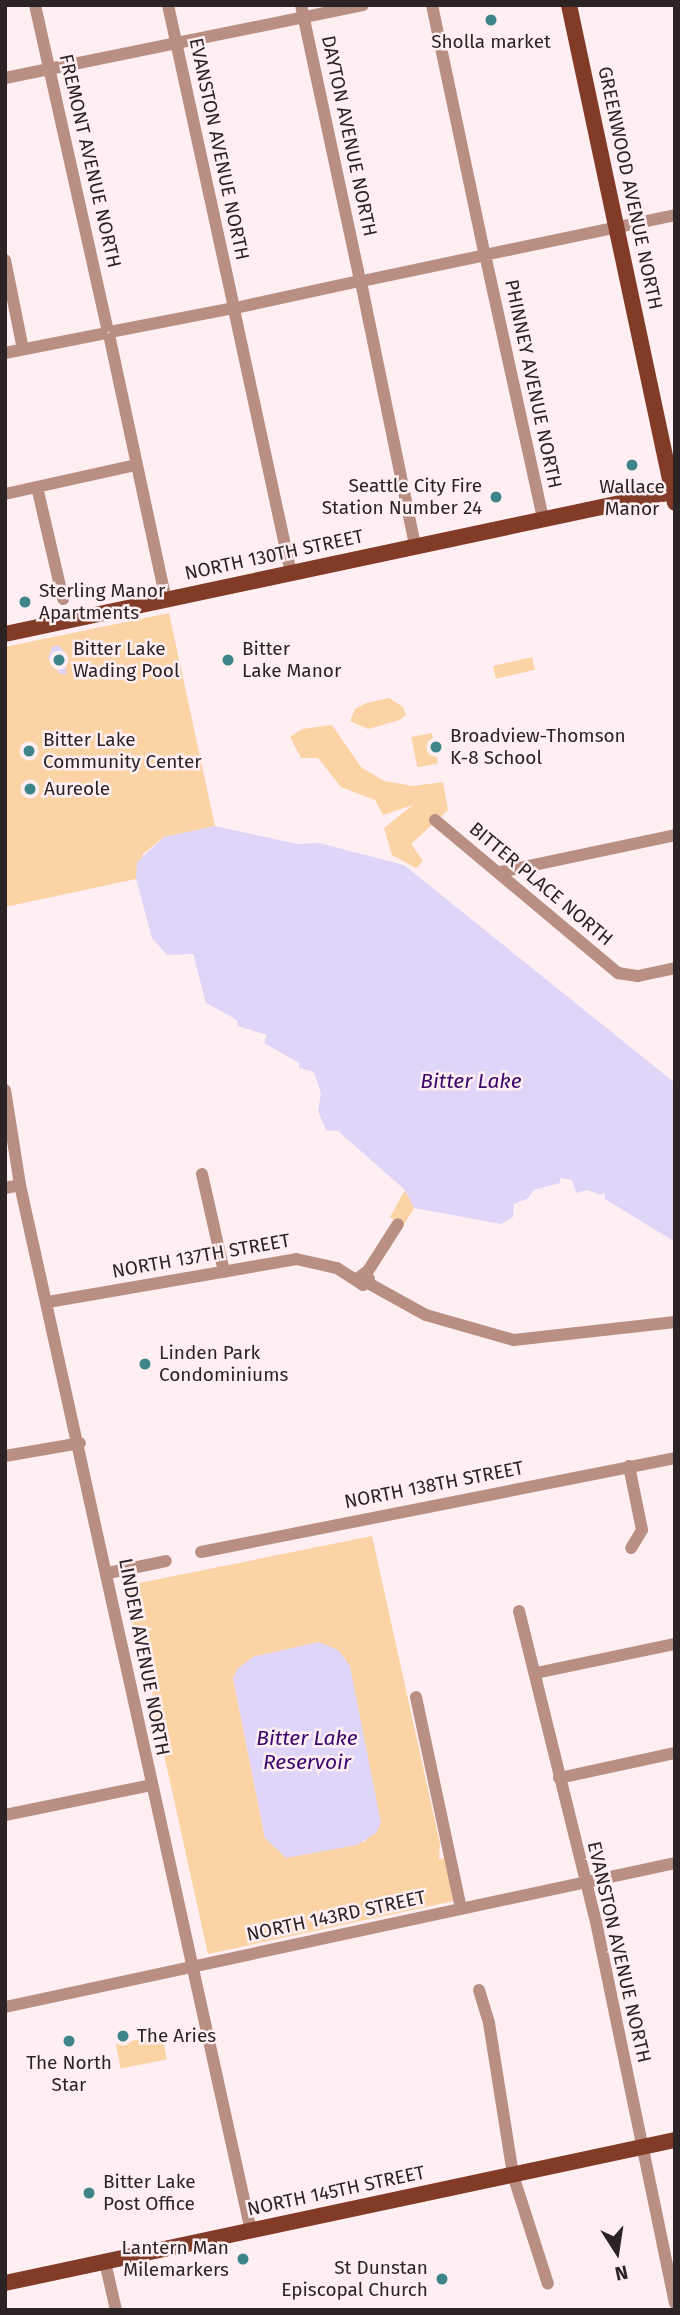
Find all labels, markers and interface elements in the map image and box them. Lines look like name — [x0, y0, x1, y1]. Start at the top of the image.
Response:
marker: Sholla market — [483, 12, 499, 28]
place label: Sholla market — [431, 31, 551, 53]
street label: DAYTON AVENUE NORTH — [317, 33, 381, 239]
street label: EVANSTON AVENUE NORTH — [184, 36, 254, 262]
street label: FREMONT AVENUE NORTH — [54, 52, 126, 270]
street label: GREENWOOD AVENUE NORTH — [593, 64, 667, 312]
street label: PHINNEY AVENUE NORTH — [500, 277, 566, 491]
marker: Wallace Manor — [624, 457, 640, 473]
place label: Seattle City Fire Station Number 24 — [322, 475, 482, 519]
place label: Wallace Manor — [599, 476, 665, 520]
marker: Seattle City Fire Station Number 24 — [488, 489, 504, 505]
street label: NORTH 130TH STREET — [183, 525, 365, 585]
place label: Sterling Manor Apartments — [39, 580, 165, 624]
marker: Sterling Manor Apartments — [17, 594, 33, 610]
place label: Bitter Lake Wading Pool — [73, 638, 179, 682]
place label: Bitter Lake Manor — [242, 638, 341, 682]
marker: Bitter Lake Wading Pool — [51, 652, 67, 668]
marker: Bitter Lake Manor — [220, 652, 236, 668]
place label: Broadview-Thomson K-8 School — [450, 725, 626, 769]
place label: Bitter Lake Community Center — [43, 729, 202, 773]
marker: Broadview-Thomson K-8 School — [428, 739, 444, 755]
marker: Bitter Lake Community Center — [21, 743, 37, 759]
place label: Aureole — [44, 778, 110, 800]
marker: Aureole — [22, 781, 38, 797]
street label: BITTER PLACE NORTH — [465, 817, 617, 951]
water label: Bitter Lake — [420, 1068, 522, 1094]
street label: NORTH 137TH STREET — [110, 1229, 292, 1283]
place label: Linden Park Condominiums — [159, 1342, 288, 1386]
marker: Linden Park Condominiums — [137, 1356, 153, 1372]
street label: NORTH 138TH STREET — [342, 1456, 526, 1514]
street label: LINDEN AVENUE NORTH — [114, 1556, 174, 1758]
water label: Bitter Lake Reservoir — [256, 1725, 358, 1775]
street label: EVANSTON AVENUE NORTH — [582, 1839, 656, 2065]
street label: NORTH 143RD STREET — [244, 1886, 428, 1946]
place label: The Aries — [137, 2025, 216, 2047]
marker: The Aries — [115, 2028, 131, 2044]
marker: The North Star — [61, 2033, 77, 2049]
place label: The North Star — [26, 2052, 112, 2096]
street label: NORTH 145TH STREET — [245, 2161, 427, 2221]
place label: Bitter Lake Post Office — [103, 2171, 196, 2215]
marker: Bitter Lake Post Office — [81, 2185, 97, 2201]
north arrow — [582, 2217, 652, 2287]
place label: Lantern Man Milemarkers — [122, 2237, 229, 2281]
marker: Lantern Man Milemarkers — [235, 2251, 251, 2267]
place label: St Dunstan Episcopal Church — [281, 2257, 428, 2301]
text: N — [613, 2260, 630, 2286]
marker: St Dunstan Episcopal Church — [434, 2271, 450, 2287]

